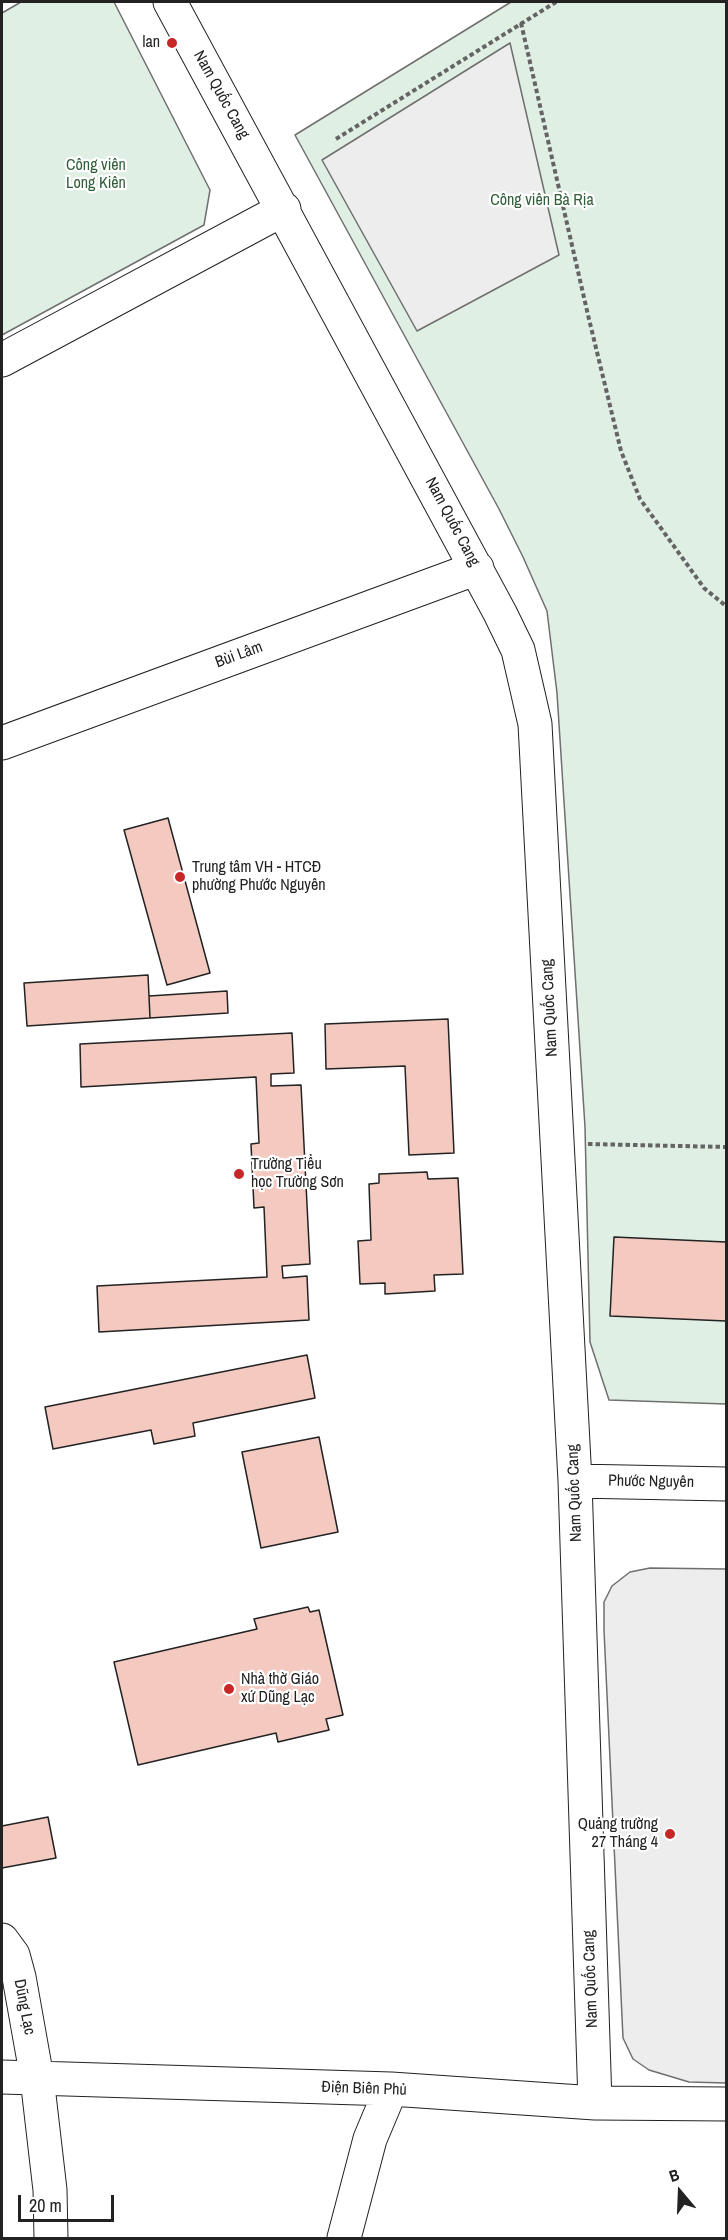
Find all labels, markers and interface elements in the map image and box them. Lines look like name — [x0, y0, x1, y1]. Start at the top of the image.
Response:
place label: lan — [142, 33, 160, 53]
marker: lan — [165, 36, 179, 50]
street label: Nam Quốc Cang — [189, 48, 253, 142]
park label: Công viên Long Kiên — [66, 156, 126, 194]
park label: Công viên Bà Rịa — [490, 191, 594, 211]
street label: Nam Quốc Cang — [421, 474, 483, 570]
street label: Bùi Lâm — [213, 638, 265, 672]
place label: Trung tâm VH - HTCĐ phường Phước Nguyên — [192, 858, 325, 896]
marker: Trung tâm VH - HTCĐ phường Phước Nguyên — [173, 870, 187, 884]
street label: Nam Quốc Cang — [538, 959, 562, 1057]
place label: Trường Tiểu học Trường Sơn — [251, 1155, 344, 1193]
marker: Trường Tiểu học Trường Sơn — [232, 1167, 246, 1181]
street label: Nam Quốc Cang — [564, 1444, 586, 1542]
street label: Phước Nguyên — [608, 1472, 694, 1492]
place label: Nhà thờ Giáo xứ Dũng Lạc — [241, 1670, 319, 1708]
marker: Nhà thờ Giáo xứ Dũng Lạc — [222, 1682, 236, 1696]
place label: Quảng trường 27 Tháng 4 — [578, 1815, 658, 1853]
marker: Quảng trường 27 Tháng 4 — [663, 1827, 677, 1841]
street label: Nam Quốc Cang — [580, 1930, 602, 2028]
street label: Dũng Lạc — [9, 1978, 39, 2036]
street label: Điện Biên Phủ — [321, 2078, 407, 2100]
north arrow — [650, 2162, 710, 2222]
text: B — [666, 2163, 682, 2187]
scale bar — [21, 2183, 117, 2221]
text: 20 m — [29, 2193, 62, 2218]

